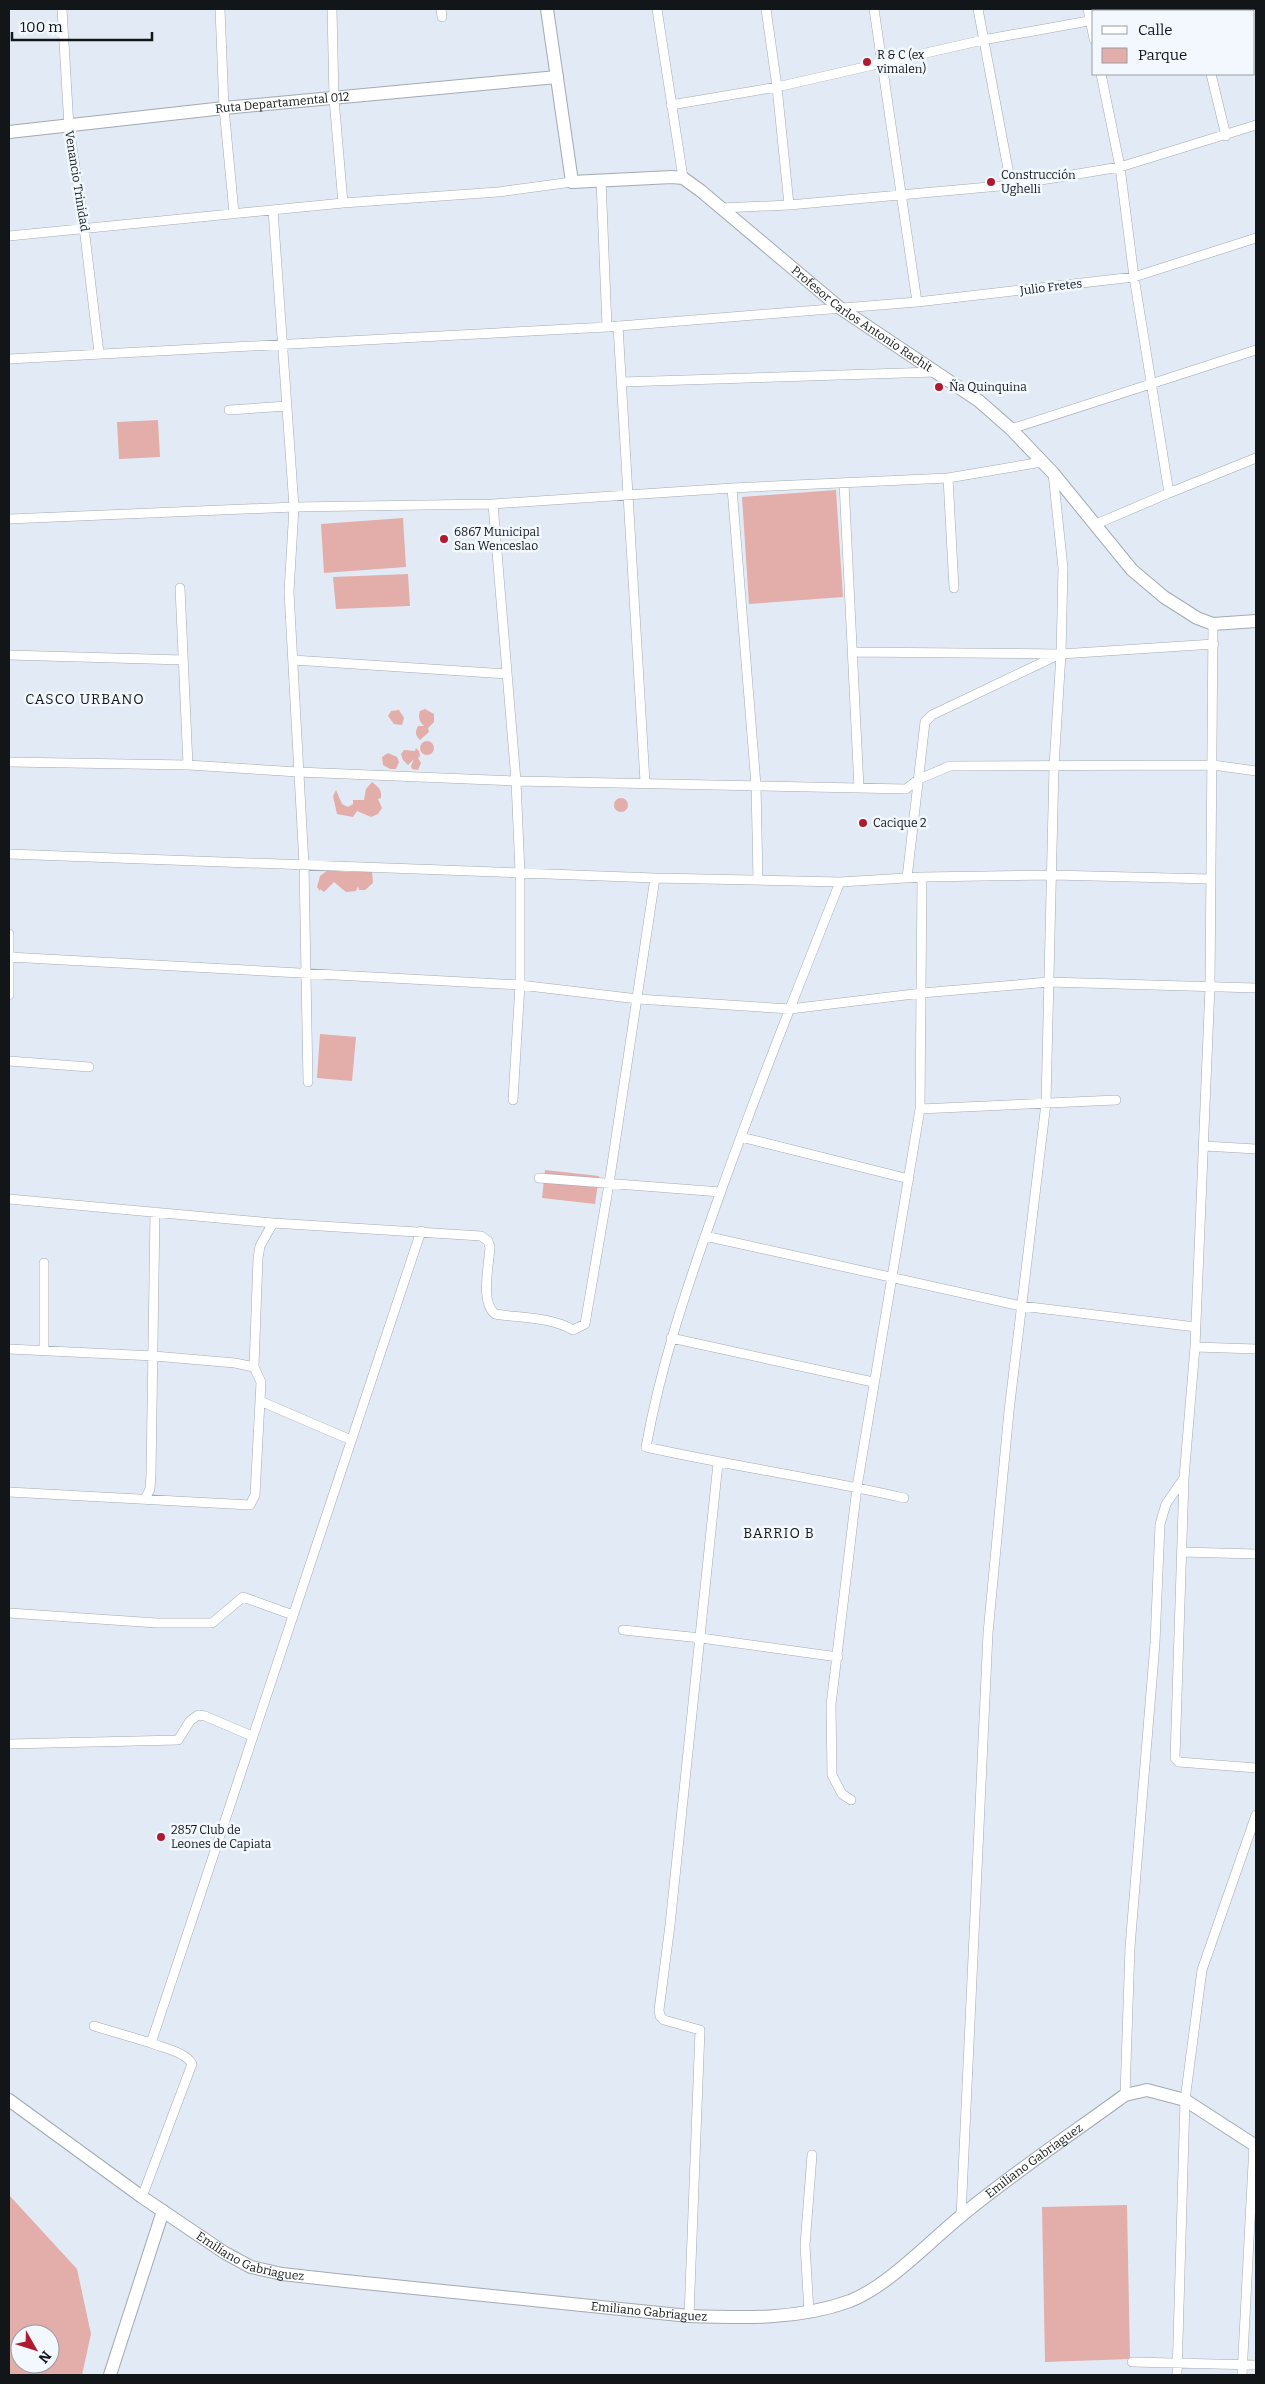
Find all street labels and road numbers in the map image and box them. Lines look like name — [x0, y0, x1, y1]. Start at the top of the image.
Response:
street label: Ruta Departamental 012 — [215, 89, 350, 116]
street label: Venancio Trinidad — [62, 130, 92, 232]
street label: Profesor Carlos Antonio Rachit — [789, 263, 935, 375]
street label: Julio Fretes — [1018, 276, 1083, 298]
street label: Emiliano Gabriaguez — [983, 2121, 1085, 2201]
street label: Emiliano Gabriaguez — [194, 2229, 305, 2283]
street label: Emiliano Gabriaguez — [590, 2299, 708, 2324]

